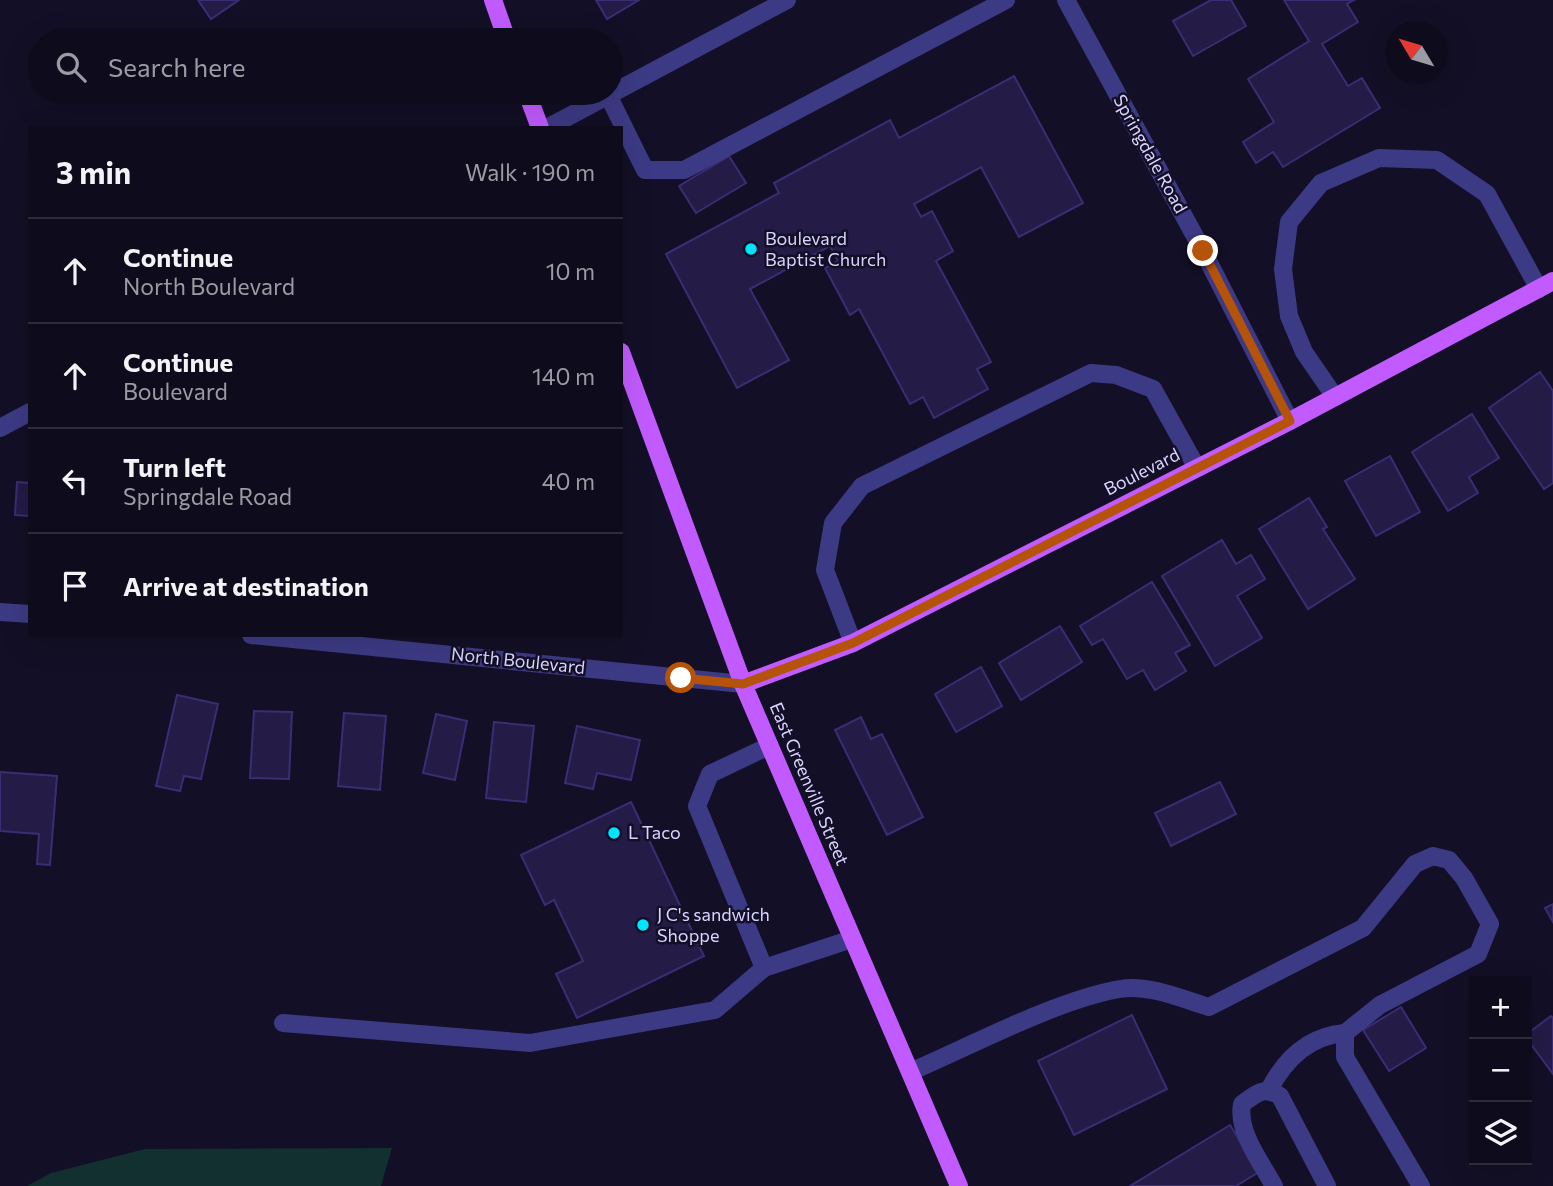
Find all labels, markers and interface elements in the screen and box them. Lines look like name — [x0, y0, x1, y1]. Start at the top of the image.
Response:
north arrow — [1385, 21, 1448, 84]
search box — [28, 28, 623, 105]
icon: search — [52, 48, 90, 86]
text: Search here — [108, 51, 246, 82]
street label: Springdale Road — [1109, 90, 1193, 217]
text: 3 min — [56, 153, 131, 190]
text: Walk · 190 m — [465, 158, 595, 186]
place label: Boulevard Baptist Church — [765, 227, 886, 270]
route end — [1187, 235, 1218, 266]
text: Continue — [123, 241, 233, 272]
marker: Boulevard Baptist Church — [743, 241, 759, 257]
icon: ahead — [56, 252, 94, 290]
text: 10 m — [546, 257, 595, 285]
text: North Boulevard — [123, 272, 295, 300]
text: Continue — [123, 346, 233, 377]
icon: ahead — [56, 357, 94, 395]
text: 140 m — [532, 362, 595, 390]
text: Boulevard — [123, 377, 228, 405]
street label: Boulevard — [1100, 443, 1183, 500]
text: Turn left — [123, 451, 226, 482]
icon: left — [56, 462, 94, 500]
text: 40 m — [542, 467, 595, 495]
text: Springdale Road — [123, 482, 292, 510]
icon: arrive — [56, 567, 94, 605]
text: Arrive at destination — [123, 570, 369, 601]
street label: North Boulevard — [450, 642, 586, 678]
route start — [665, 662, 696, 693]
street label: East Greenville Street — [766, 699, 854, 868]
place label: L Taco — [628, 821, 681, 843]
marker: L Taco — [606, 825, 622, 841]
place label: J C's sandwich Shoppe — [657, 903, 770, 946]
marker: J C's sandwich Shoppe — [635, 917, 651, 933]
map controls — [1469, 976, 1532, 1165]
button: + — [1469, 976, 1532, 1039]
button: − — [1469, 1039, 1532, 1102]
button: layers — [1469, 1102, 1532, 1165]

